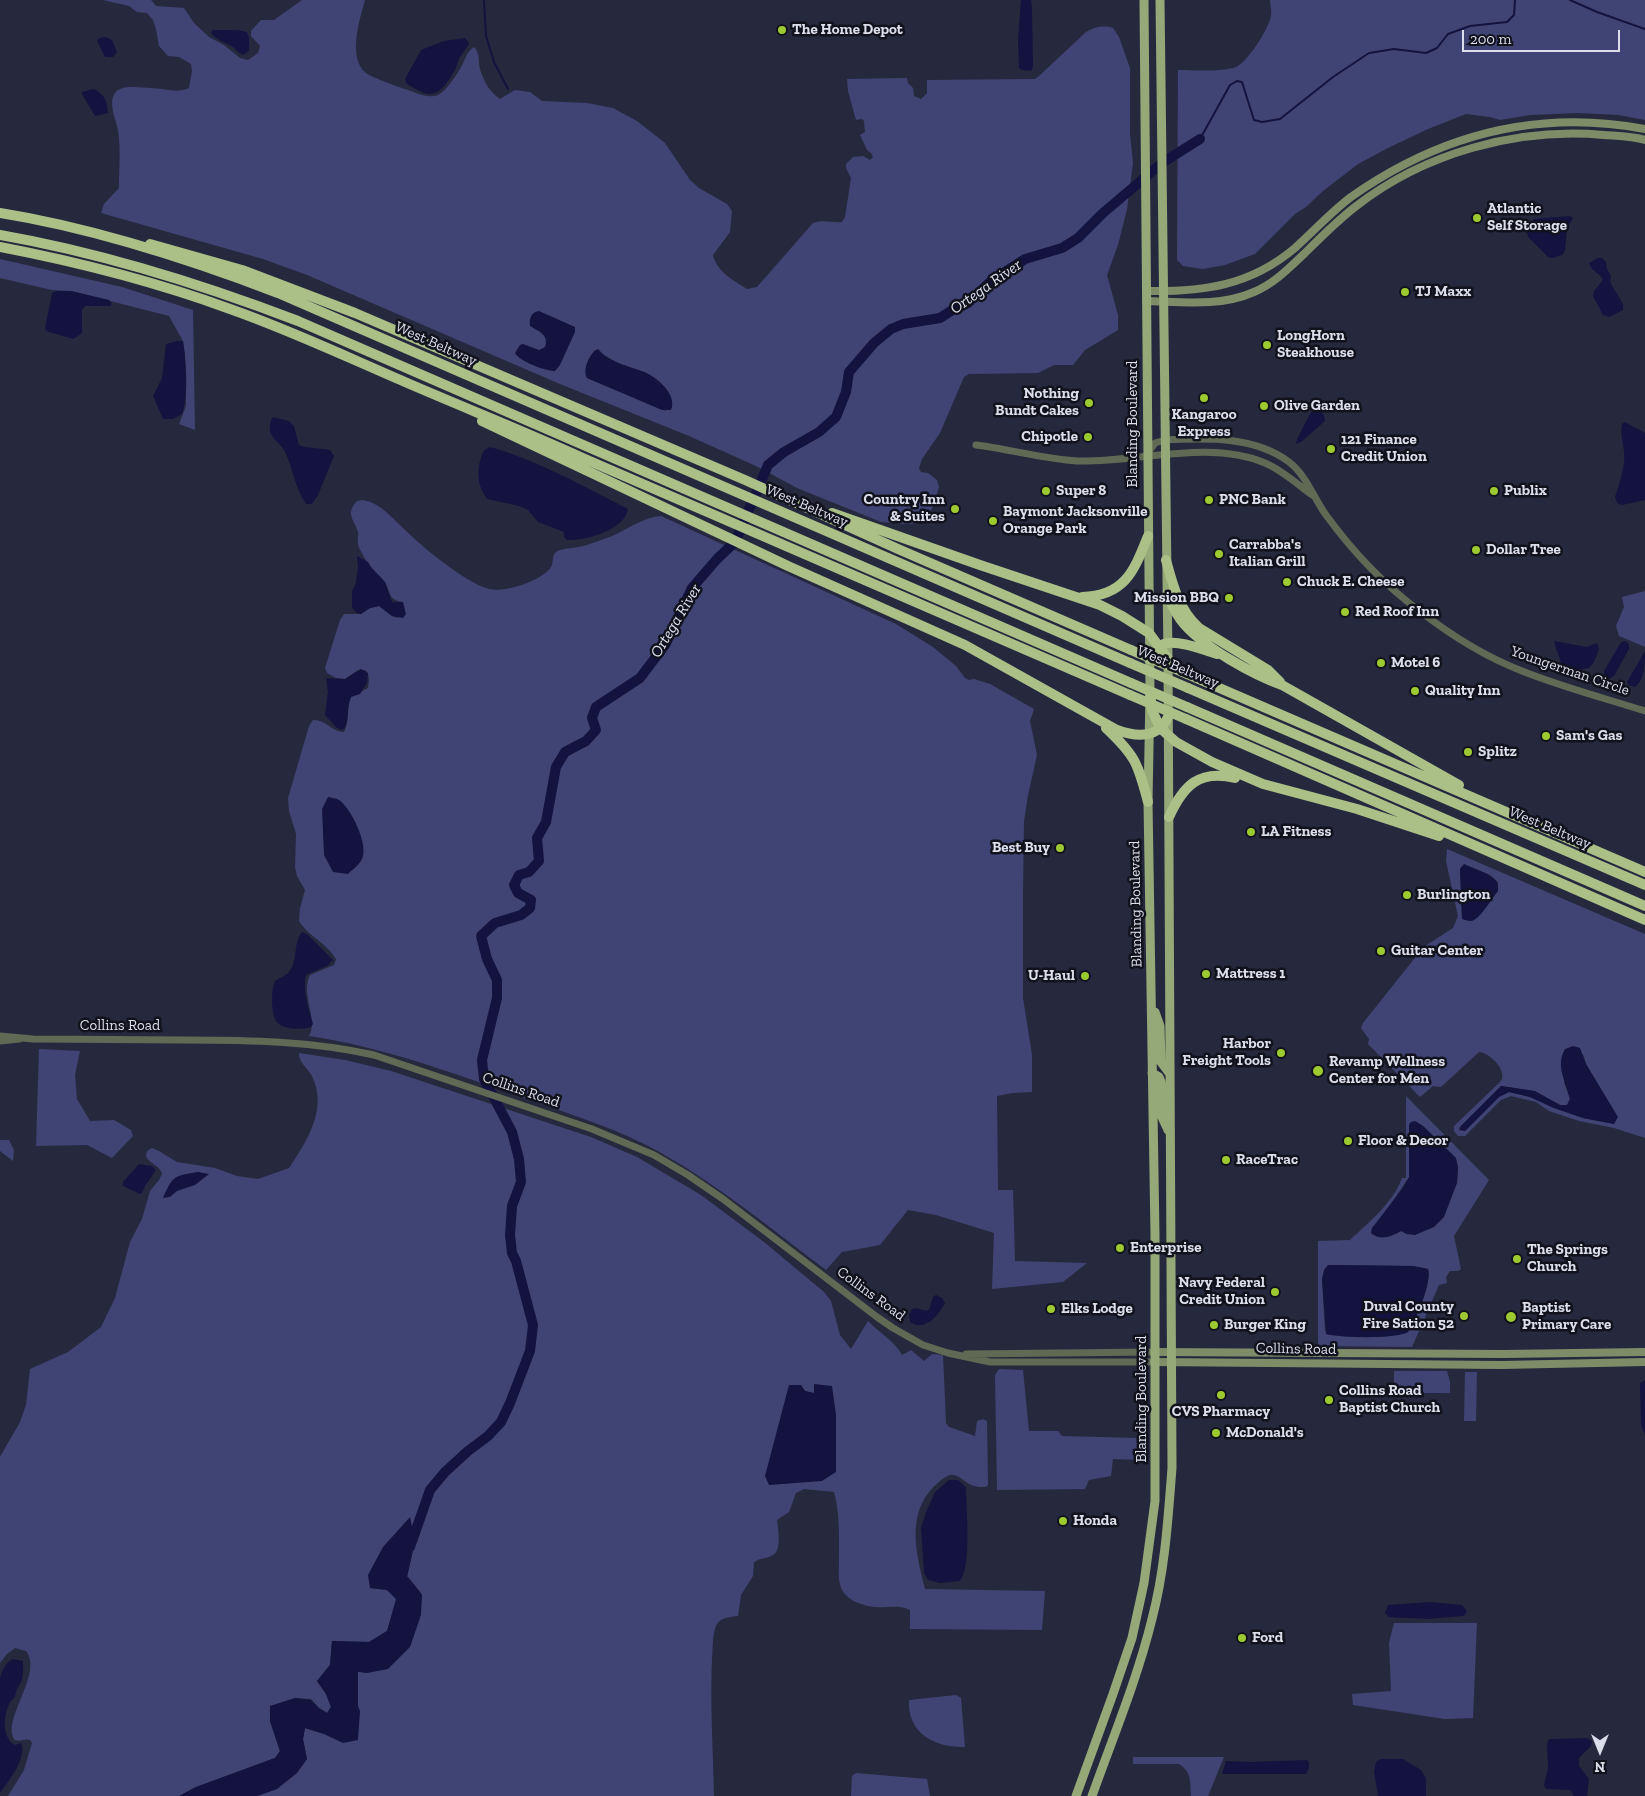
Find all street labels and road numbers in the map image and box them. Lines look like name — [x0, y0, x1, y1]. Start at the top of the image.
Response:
street label: West Beltway — [392, 318, 480, 370]
street label: Blanding Boulevard — [1124, 361, 1142, 487]
street label: West Beltway — [763, 481, 851, 531]
street label: West Beltway — [1134, 642, 1222, 692]
street label: Youngerman Circle — [1508, 642, 1632, 700]
street label: West Beltway — [1506, 803, 1594, 853]
street label: Blanding Boulevard — [1126, 840, 1146, 968]
street label: Collins Road — [80, 1017, 160, 1035]
street label: Collins Road — [480, 1068, 562, 1112]
street label: Collins Road — [833, 1263, 909, 1325]
street label: Blanding Boulevard — [1133, 1336, 1151, 1462]
street label: Collins Road — [1256, 1339, 1336, 1359]

